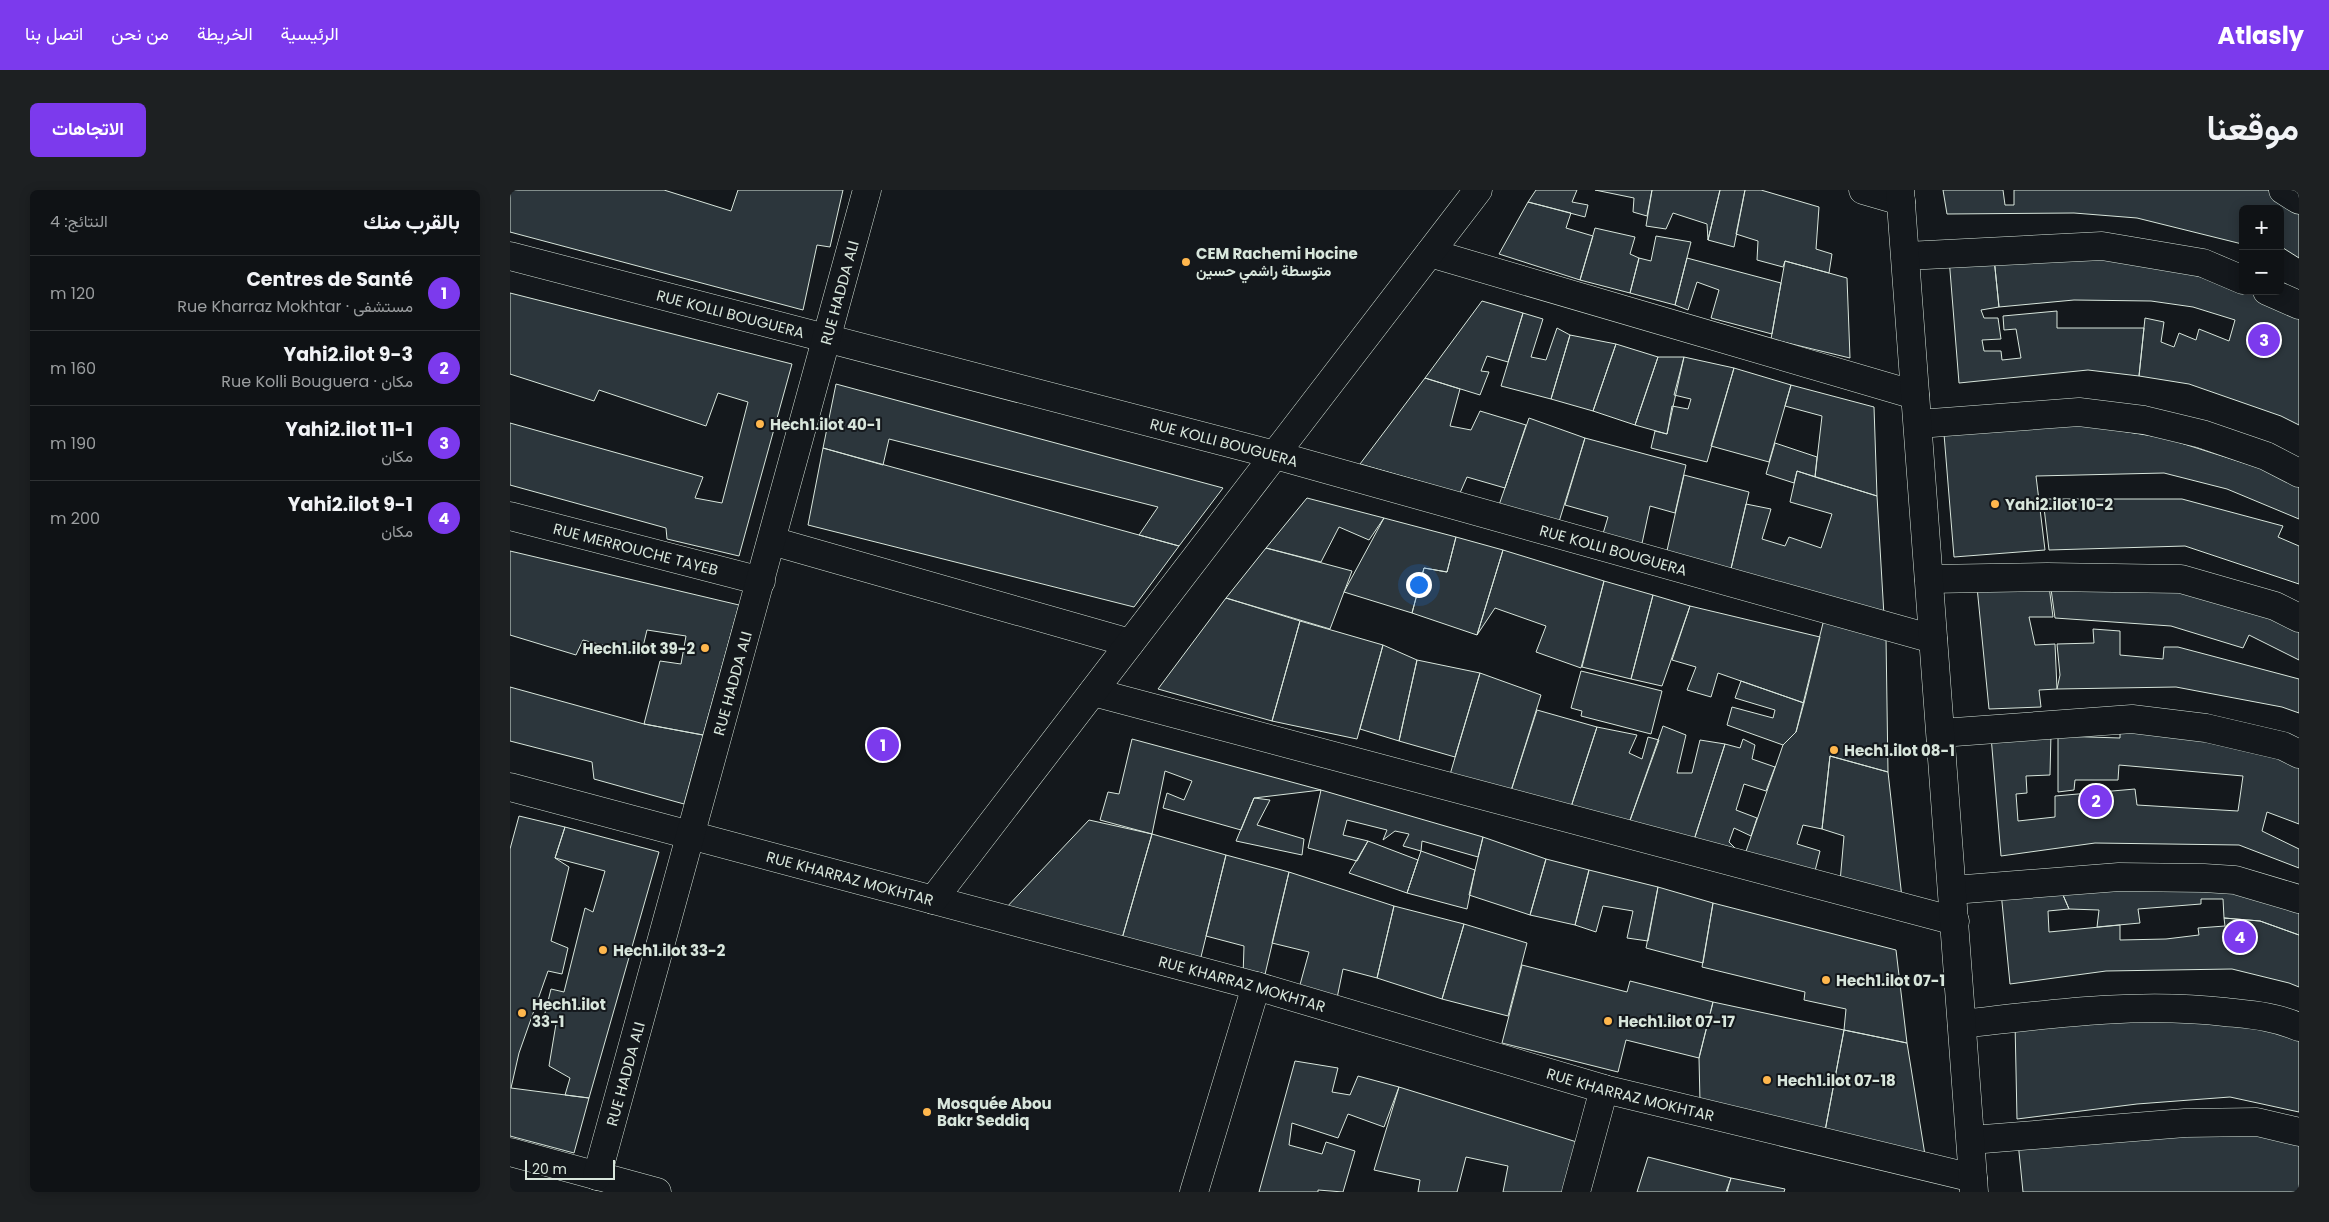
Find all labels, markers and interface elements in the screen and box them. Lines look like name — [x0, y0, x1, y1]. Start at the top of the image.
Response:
text: Atlasly — [2218, 19, 2304, 52]
text: اتصل بنا — [25, 21, 83, 46]
text: من نحن — [111, 21, 169, 46]
text: الخريطة — [197, 21, 253, 46]
text: الرئيسية — [281, 21, 339, 46]
button: الاتجاهات — [30, 103, 146, 157]
text: موقعنا — [2206, 103, 2299, 152]
map controls — [2239, 205, 2284, 295]
button: + — [2239, 205, 2284, 250]
text: بالقرب منك — [363, 207, 460, 236]
text: النتائج: 4 — [50, 210, 108, 233]
street label: RUE HADDA ALI — [815, 238, 863, 347]
place label: CEM Rachemi Hocine متوسطة راشمي حسين — [1196, 243, 1358, 284]
button: − — [2239, 250, 2284, 295]
marker: CEM Rachemi Hocine متوسطة راشمي حسين — [1180, 256, 1192, 268]
text: Centres de Santé — [246, 266, 413, 293]
text: 120 m — [50, 282, 95, 305]
text: 1 — [441, 282, 447, 305]
street label: RUE KOLLI BOUGUERA — [654, 284, 807, 343]
text: مستشفى · Rue Kharraz Mokhtar — [177, 295, 413, 318]
pin: 3 — [2248, 321, 2280, 359]
text: Yahi2.ilot 9-3 — [283, 341, 413, 368]
text: 160 m — [50, 357, 96, 380]
text: 2 — [439, 357, 449, 380]
text: مكان · Rue Kolli Bouguera — [221, 370, 413, 393]
street label: RUE KOLLI BOUGUERA — [1148, 412, 1301, 472]
place label: Hech1.ilot 40-1 — [770, 414, 881, 435]
text: Yahi2.ilot 11-1 — [285, 416, 413, 443]
marker: Hech1.ilot 40-1 — [754, 418, 766, 430]
text: 190 m — [50, 432, 96, 455]
text: 3 — [439, 432, 449, 455]
text: مكان — [381, 445, 413, 468]
text: Yahi2.ilot 9-1 — [288, 491, 413, 518]
place label: Yahi2.ilot 10-2 — [2005, 494, 2113, 515]
marker: Yahi2.ilot 10-2 — [1989, 498, 2001, 510]
text: 200 m — [50, 507, 100, 530]
text: 4 — [439, 507, 449, 530]
street label: RUE MERROUCHE TAYEB — [551, 517, 720, 580]
street label: RUE KOLLI BOUGUERA — [1537, 519, 1690, 580]
text: مكان — [381, 520, 413, 543]
your location — [1406, 572, 1432, 598]
street label: RUE HADDA ALI — [708, 629, 756, 738]
place label: Hech1.ilot 39-2 — [582, 638, 695, 659]
marker: Hech1.ilot 39-2 — [699, 642, 711, 654]
pin: 1 — [867, 726, 899, 764]
place label: Hech1.ilot 08-1 — [1844, 740, 1955, 761]
marker: Hech1.ilot 08-1 — [1828, 744, 1840, 756]
pin: 2 — [2080, 782, 2112, 820]
street label: RUE KHARRAZ MOKHTAR — [764, 845, 936, 910]
pin: 4 — [2224, 918, 2256, 956]
place label: Hech1.ilot 33-2 — [613, 940, 726, 961]
marker: Hech1.ilot 33-2 — [597, 944, 609, 956]
street label: RUE KHARRAZ MOKHTAR — [1156, 950, 1328, 1017]
place label: Hech1.ilot 07-1 — [1836, 970, 1945, 991]
marker: Hech1.ilot 07-1 — [1820, 974, 1832, 986]
place label: Hech1.ilot 33-1 — [532, 994, 606, 1032]
marker: Hech1.ilot 33-1 — [516, 1007, 528, 1019]
place label: Hech1.ilot 07-17 — [1618, 1011, 1735, 1032]
marker: Hech1.ilot 07-17 — [1602, 1015, 1614, 1027]
street label: RUE HADDA ALI — [601, 1019, 649, 1128]
street label: RUE KHARRAZ MOKHTAR — [1544, 1062, 1717, 1126]
place label: Hech1.ilot 07-18 — [1777, 1070, 1896, 1091]
marker: Hech1.ilot 07-18 — [1761, 1074, 1773, 1086]
place label: Mosquée Abou Bakr Seddiq — [937, 1093, 1052, 1131]
marker: Mosquée Abou Bakr Seddiq — [921, 1106, 933, 1118]
scale bar — [525, 1157, 615, 1180]
text: 20 m — [532, 1159, 567, 1179]

